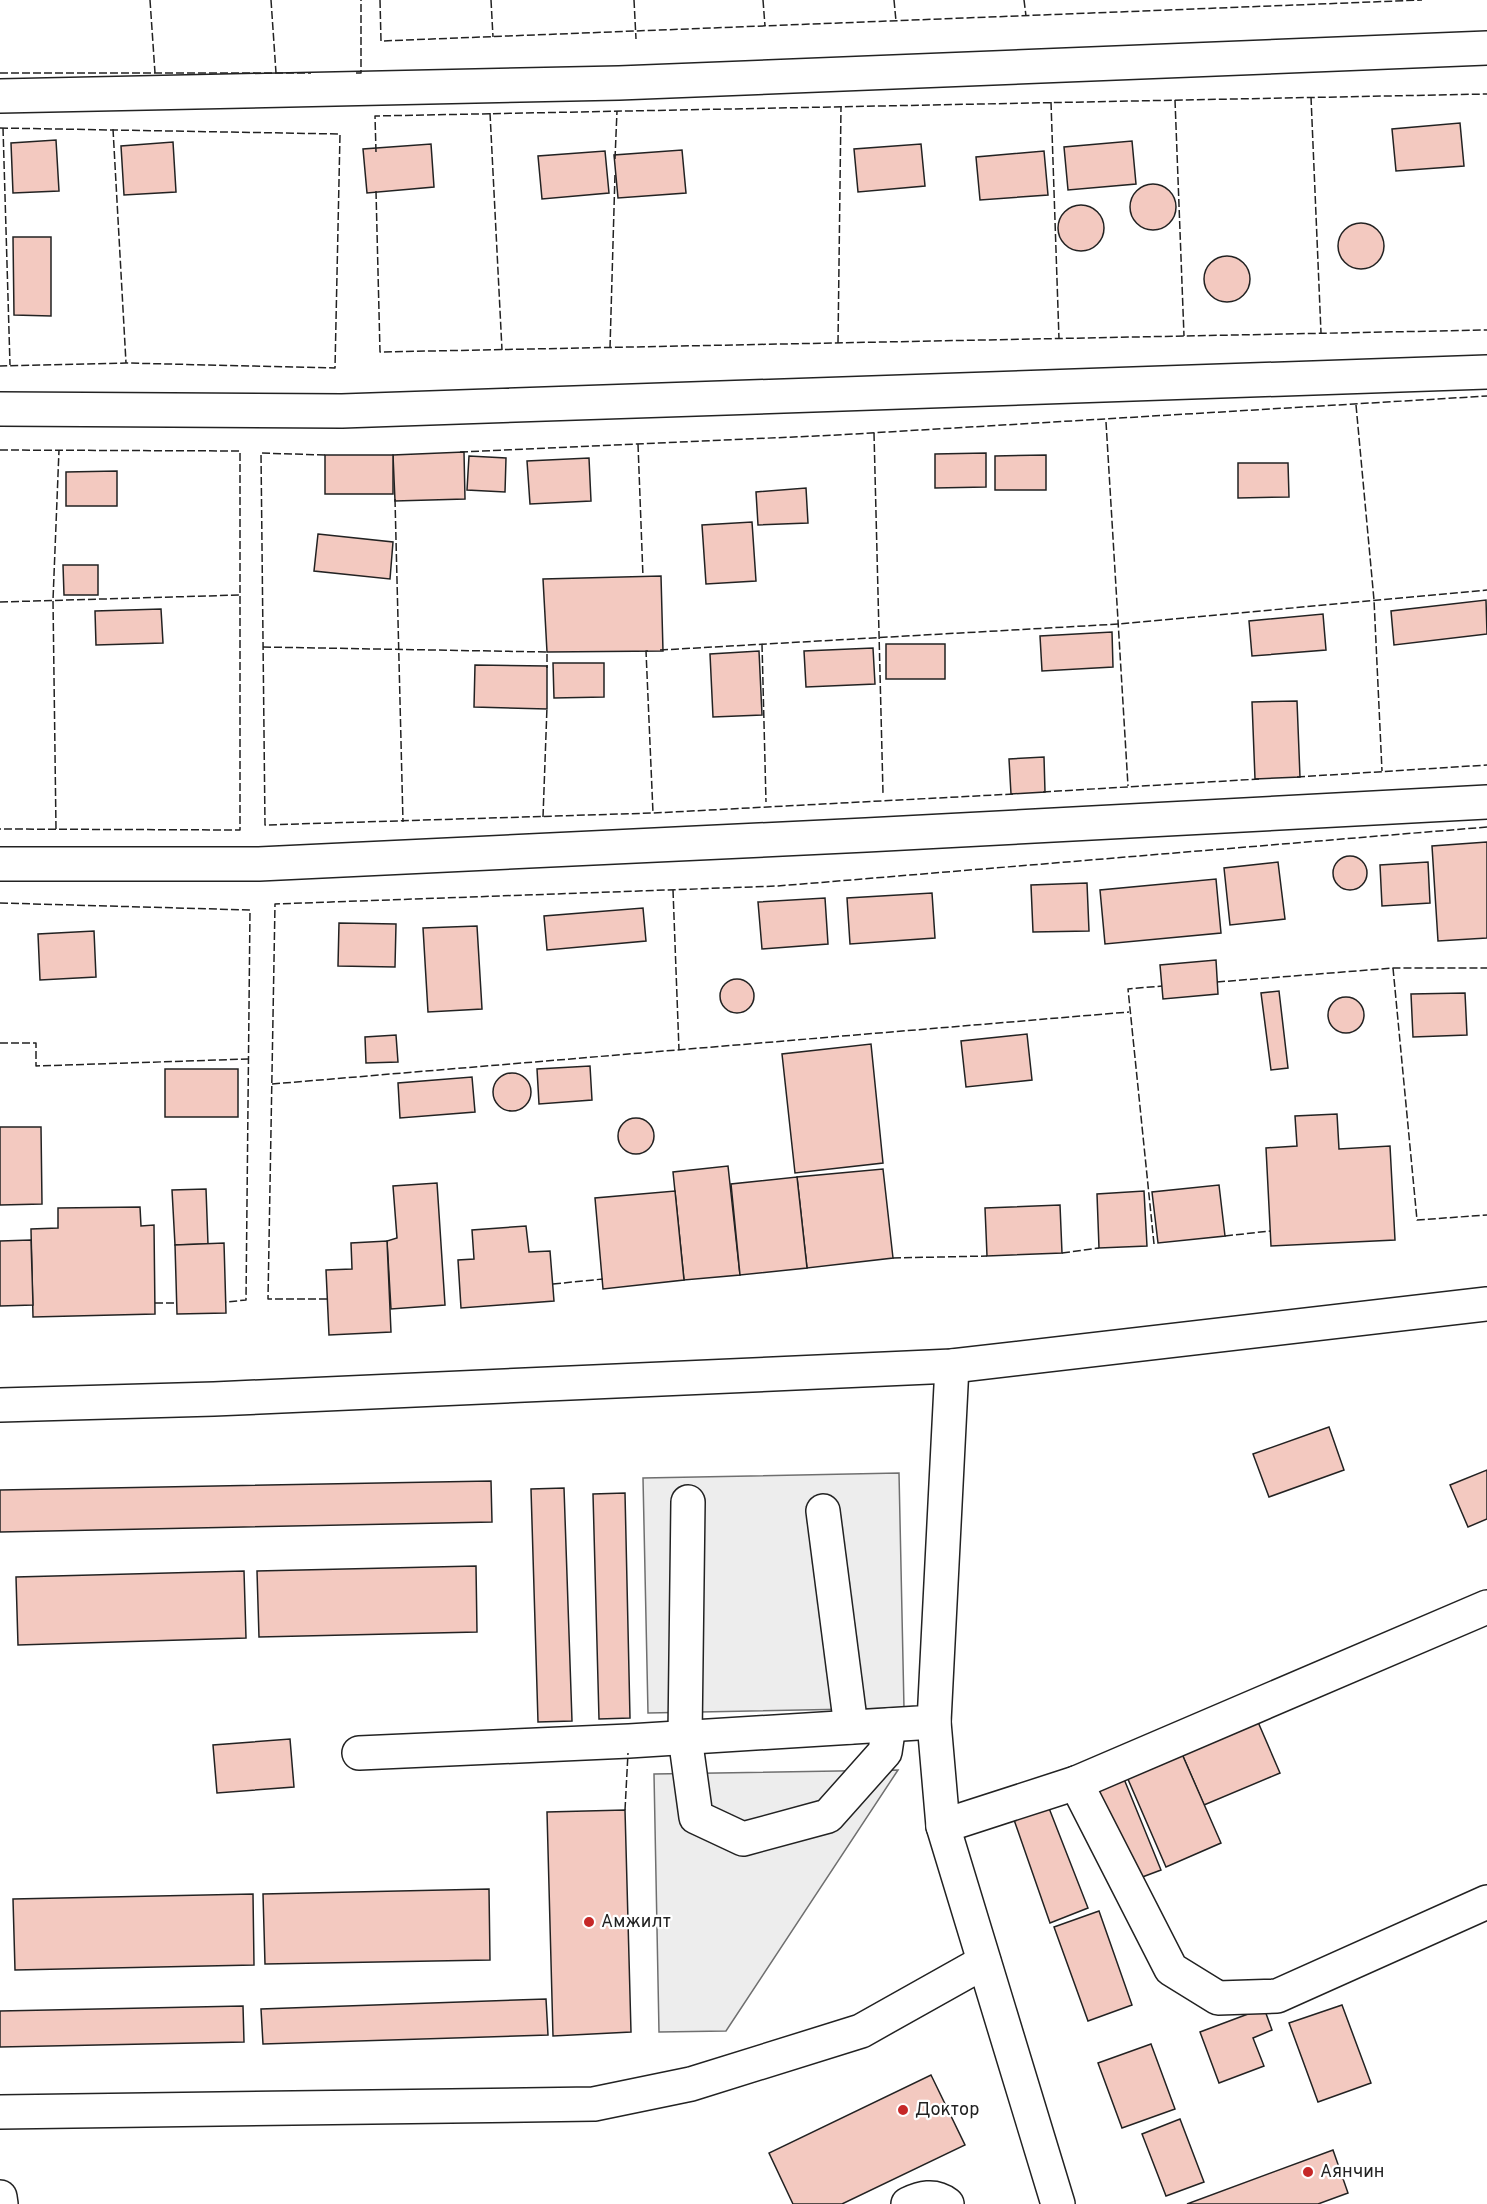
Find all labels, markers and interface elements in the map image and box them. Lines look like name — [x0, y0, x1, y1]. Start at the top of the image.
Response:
place label: Амжилт — [601, 1911, 671, 1934]
marker: Амжилт — [582, 1915, 596, 1929]
place label: Доктор — [915, 2099, 979, 2122]
marker: Доктор — [896, 2103, 910, 2117]
place label: Аянчин — [1320, 2161, 1385, 2184]
marker: Аянчин — [1301, 2165, 1315, 2179]

